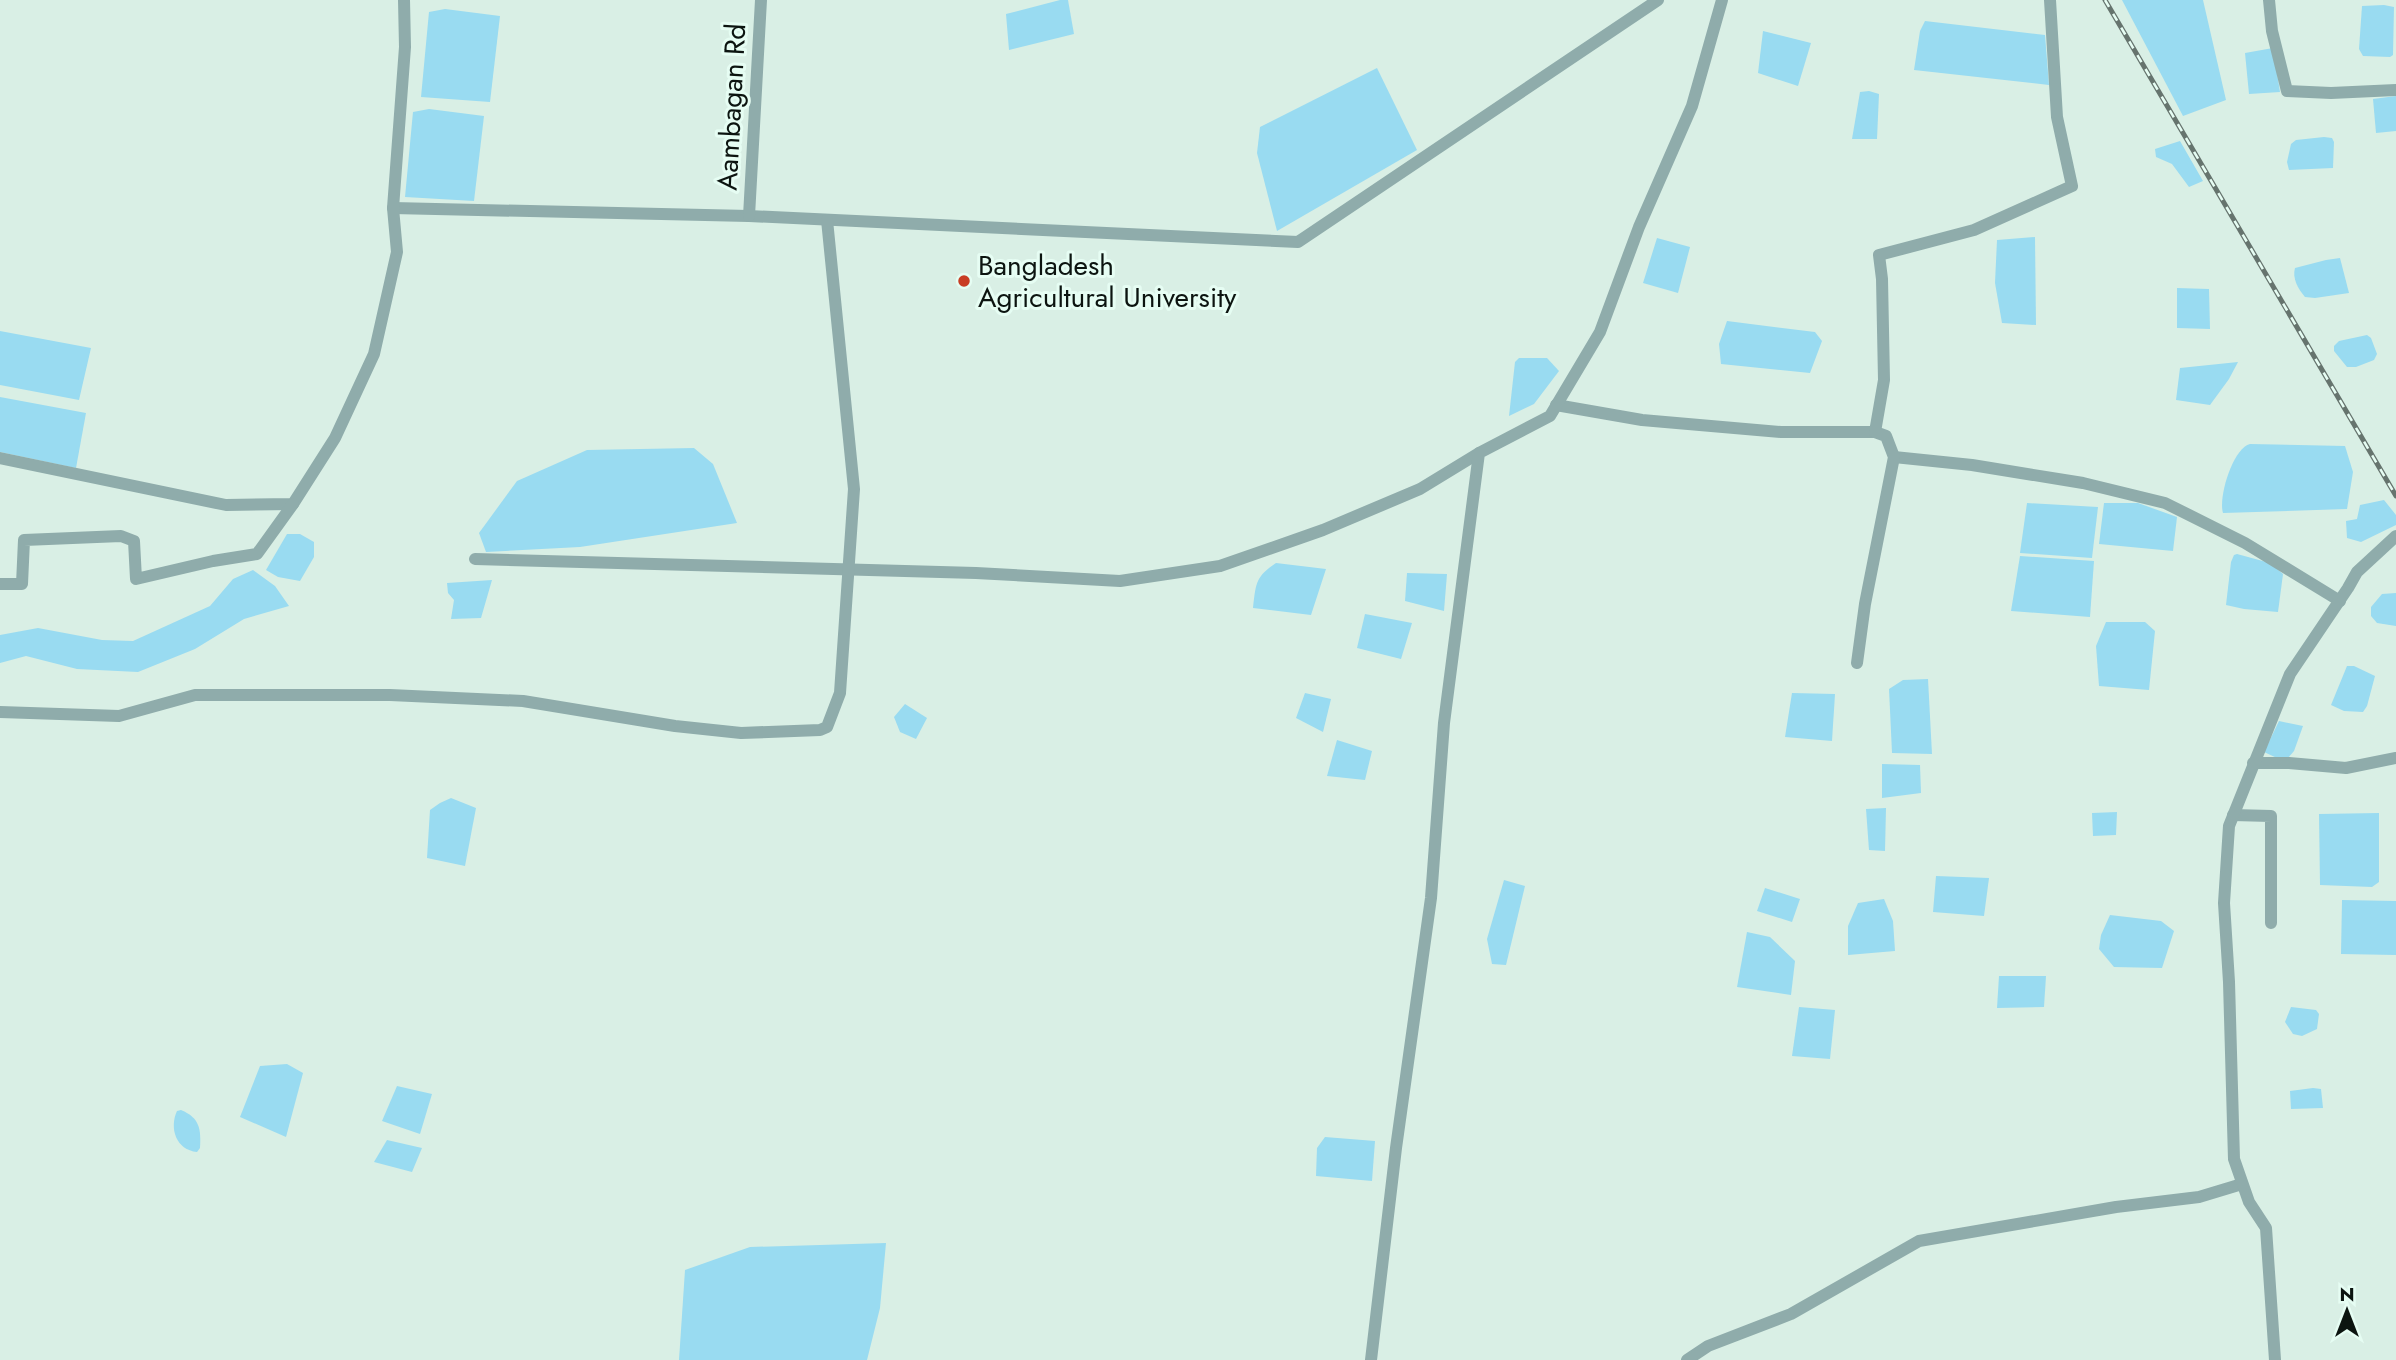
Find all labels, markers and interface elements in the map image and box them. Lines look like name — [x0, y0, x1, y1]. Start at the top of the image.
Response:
street label: Aambagan Rd — [707, 22, 756, 192]
place label: Bangladesh Agricultural University — [978, 245, 1237, 318]
marker: Bangladesh Agricultural University — [956, 273, 972, 289]
north arrow — [2312, 1276, 2382, 1346]
text: N — [2339, 1281, 2355, 1308]

